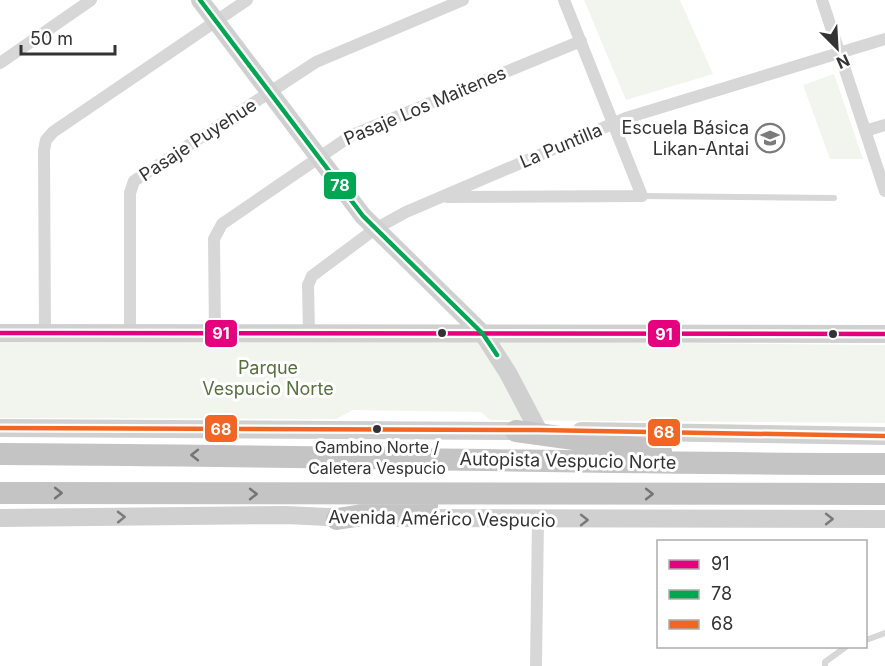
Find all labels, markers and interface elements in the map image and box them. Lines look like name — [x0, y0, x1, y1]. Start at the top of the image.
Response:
scale bar — [21, 18, 116, 56]
north arrow — [807, 18, 867, 78]
text: 50 m — [30, 28, 73, 49]
text: N — [833, 50, 853, 73]
street label: Pasaje Los Maitenes — [341, 62, 509, 149]
street label: Pasaje Puyehue — [135, 94, 260, 185]
place label: Escuela Básica Likan-Antai — [621, 117, 749, 159]
street label: La Puntilla — [517, 119, 605, 172]
school or university icon: Escuela Básica Likan-Antai — [754, 122, 786, 154]
line badge: 78 — [323, 171, 357, 200]
text: 78 — [330, 175, 350, 195]
line badge: 91 — [204, 319, 238, 348]
line badge: 91 — [647, 319, 681, 348]
text: 91 — [212, 323, 230, 343]
text: 91 — [655, 324, 673, 344]
unlabelled marker — [436, 327, 448, 339]
unlabelled marker — [827, 328, 839, 340]
park label: Parque Vespucio Norte — [202, 357, 334, 399]
line badge: 68 — [204, 414, 238, 443]
line badge: 68 — [647, 418, 681, 447]
text: 68 — [211, 419, 231, 439]
text: 68 — [654, 422, 674, 442]
marker: Gambino Norte / Caletera Vespucio — [371, 423, 383, 435]
place label: Gambino Norte / Caletera Vespucio — [308, 437, 446, 478]
street label: Autopista Vespucio Norte — [459, 448, 677, 473]
one-way arrow — [190, 449, 199, 461]
one-way arrow — [54, 487, 63, 499]
one-way arrow — [249, 488, 258, 500]
one-way arrow — [644, 488, 653, 500]
street label: Avenida Américo Vespucio — [328, 506, 556, 531]
one-way arrow — [117, 511, 126, 523]
one-way arrow — [825, 513, 834, 525]
one-way arrow — [580, 514, 589, 526]
legend — [657, 540, 867, 648]
text: 91 — [711, 553, 729, 574]
text: 78 — [711, 583, 732, 604]
text: 68 — [711, 613, 733, 634]

